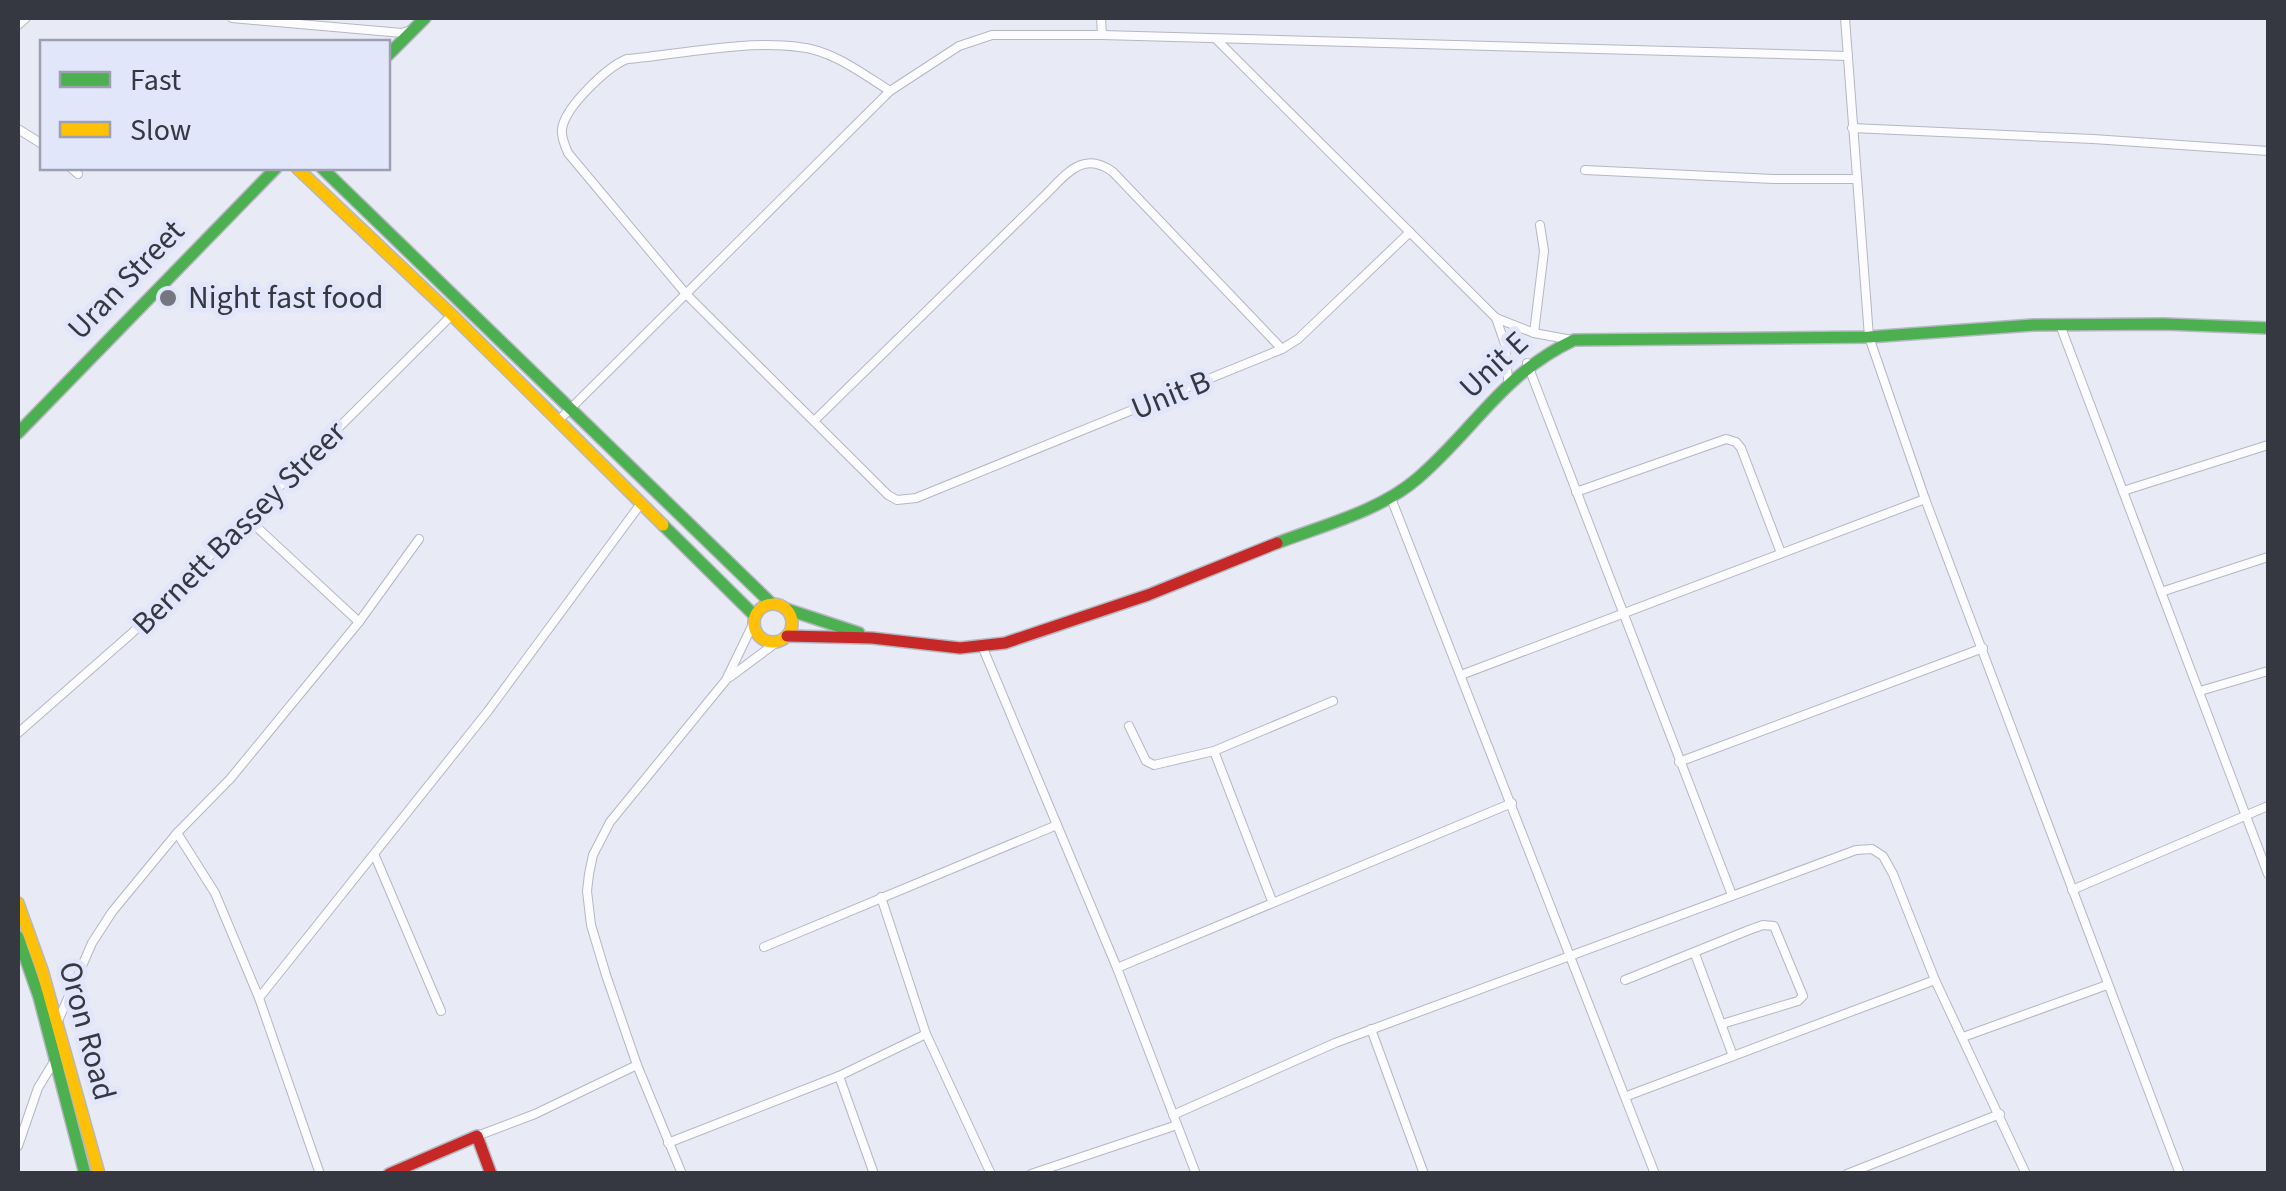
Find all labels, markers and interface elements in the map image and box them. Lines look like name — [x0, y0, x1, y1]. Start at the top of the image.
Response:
legend — [40, 40, 390, 170]
text: Fast — [130, 59, 181, 102]
text: Slow — [130, 109, 191, 152]
street label: Uran Street — [57, 210, 195, 350]
place label: Night fast food — [188, 275, 384, 321]
marker: Night fast food — [157, 287, 179, 309]
street label: Unit E — [1449, 321, 1539, 409]
street label: Unit B — [1124, 358, 1218, 432]
street label: Bernett Bassey Streer — [122, 410, 357, 645]
street label: Oron Road — [46, 956, 128, 1106]

